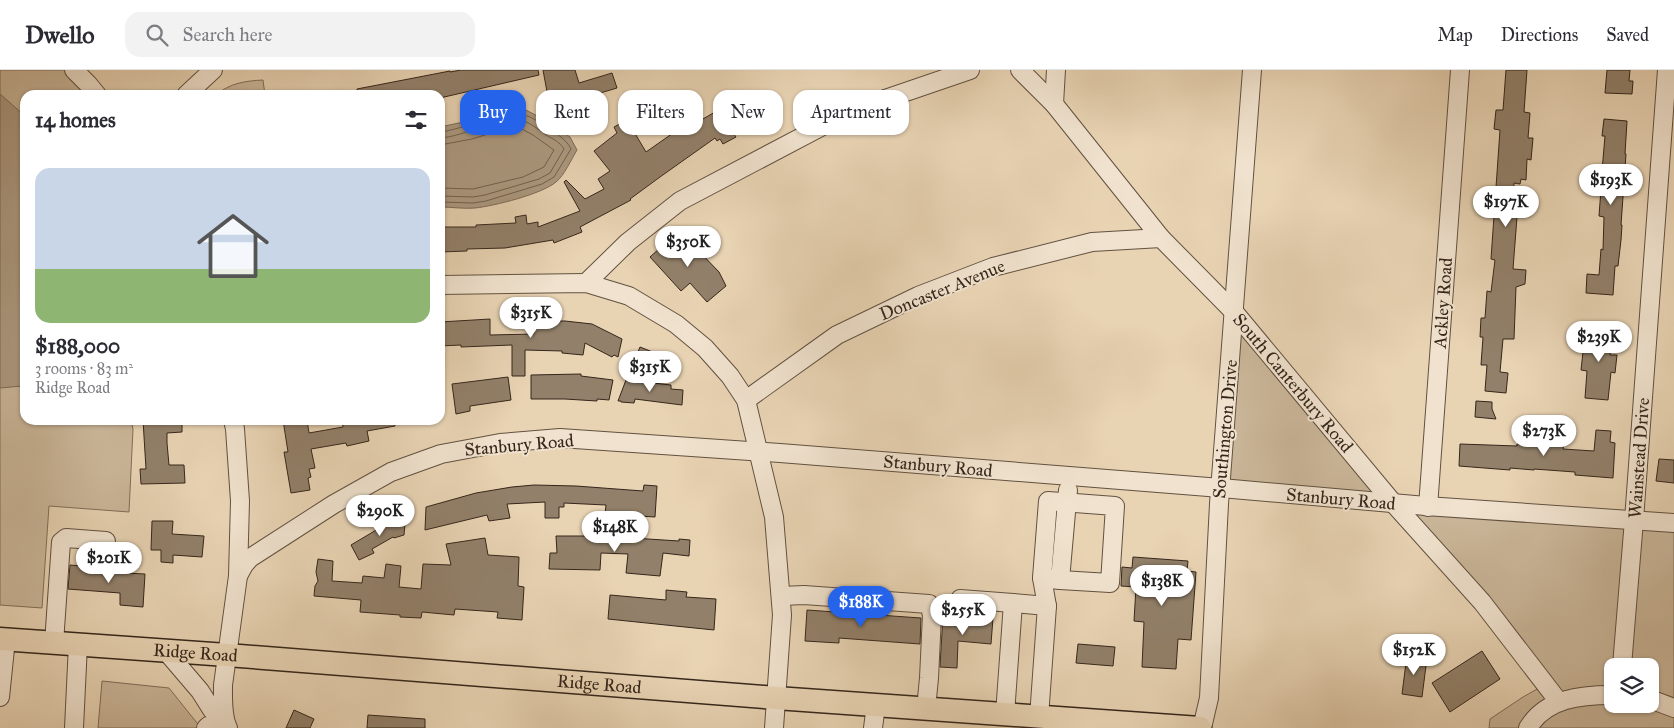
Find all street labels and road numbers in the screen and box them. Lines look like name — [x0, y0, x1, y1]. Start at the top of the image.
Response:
street label: Doncaster Avenue — [876, 255, 1008, 325]
street label: Ackley Road — [1429, 257, 1457, 350]
street label: South Canterbury Road — [1228, 309, 1358, 457]
street label: Southington Drive — [1208, 359, 1243, 499]
street label: Wainstead Drive — [1624, 397, 1654, 519]
street label: Stanbury Road — [463, 429, 575, 461]
street label: Stanbury Road — [882, 450, 994, 482]
street label: Stanbury Road — [1285, 483, 1397, 515]
street label: Ridge Road — [152, 639, 239, 667]
street label: Ridge Road — [556, 670, 642, 698]

